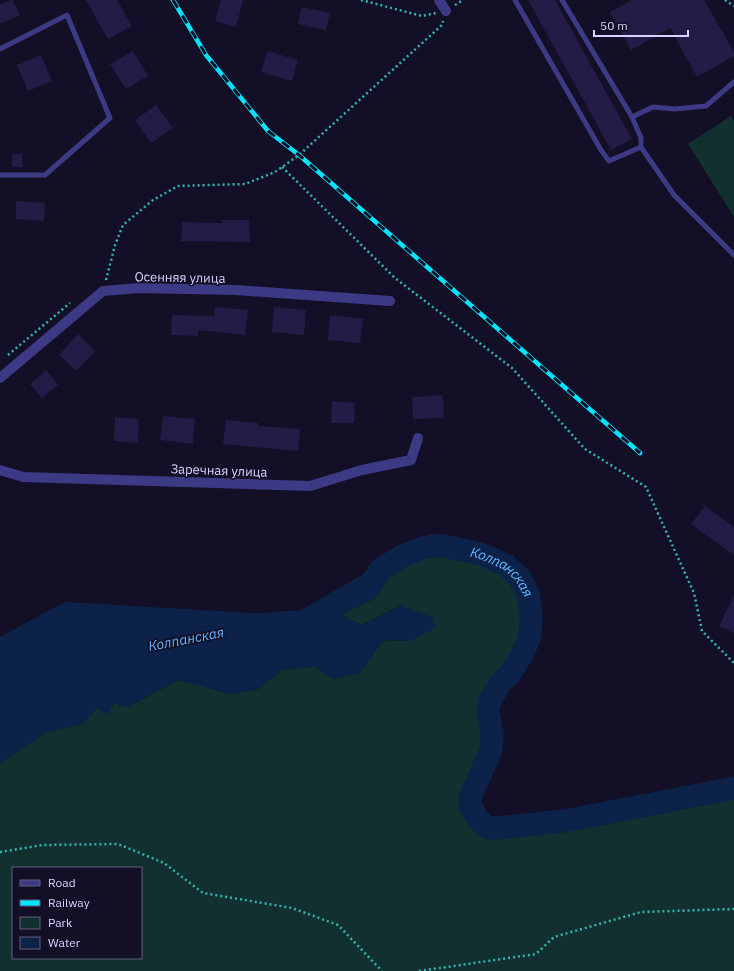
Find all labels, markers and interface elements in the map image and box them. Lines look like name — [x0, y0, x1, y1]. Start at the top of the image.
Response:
scale bar — [594, 12, 688, 38]
text: 50 m — [600, 18, 628, 33]
street label: Осенняя улица — [134, 268, 226, 287]
street label: Заречная улица — [170, 460, 268, 481]
water label: Колпанская — [469, 543, 537, 600]
water label: Колпанская — [146, 623, 226, 655]
legend — [12, 867, 142, 959]
text: Road — [48, 875, 76, 890]
text: Railway — [48, 895, 90, 910]
text: Park — [48, 915, 73, 930]
text: Water — [48, 935, 81, 950]

